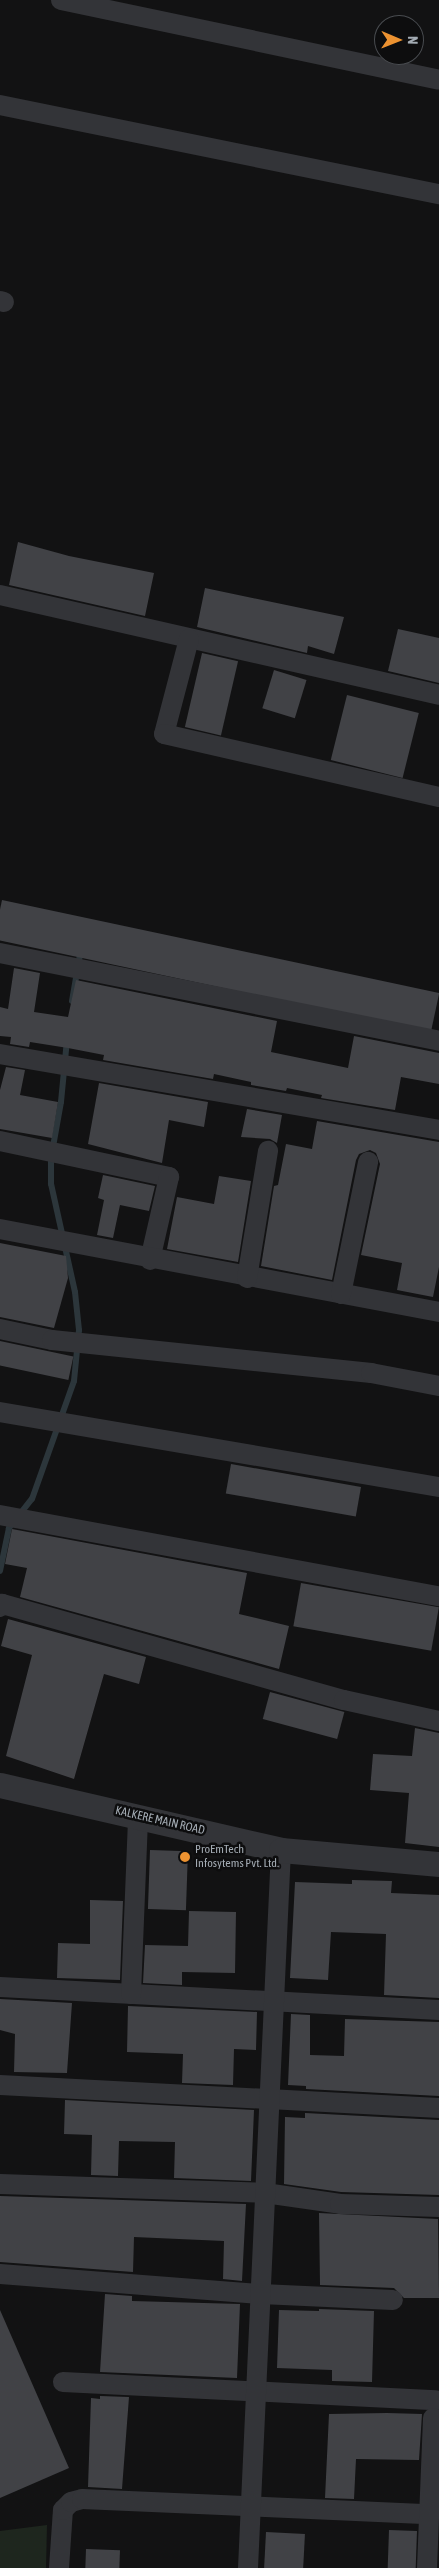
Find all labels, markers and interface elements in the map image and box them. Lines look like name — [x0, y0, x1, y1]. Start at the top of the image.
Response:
north arrow — [374, 15, 424, 65]
text: N — [405, 36, 421, 45]
street label: KALKERE MAIN ROAD — [114, 1804, 206, 1838]
place label: ProEmTech Infosytems Pvt. Ltd. — [195, 1843, 279, 1871]
marker: ProEmTech Infosytems Pvt. Ltd. — [179, 1851, 191, 1863]

